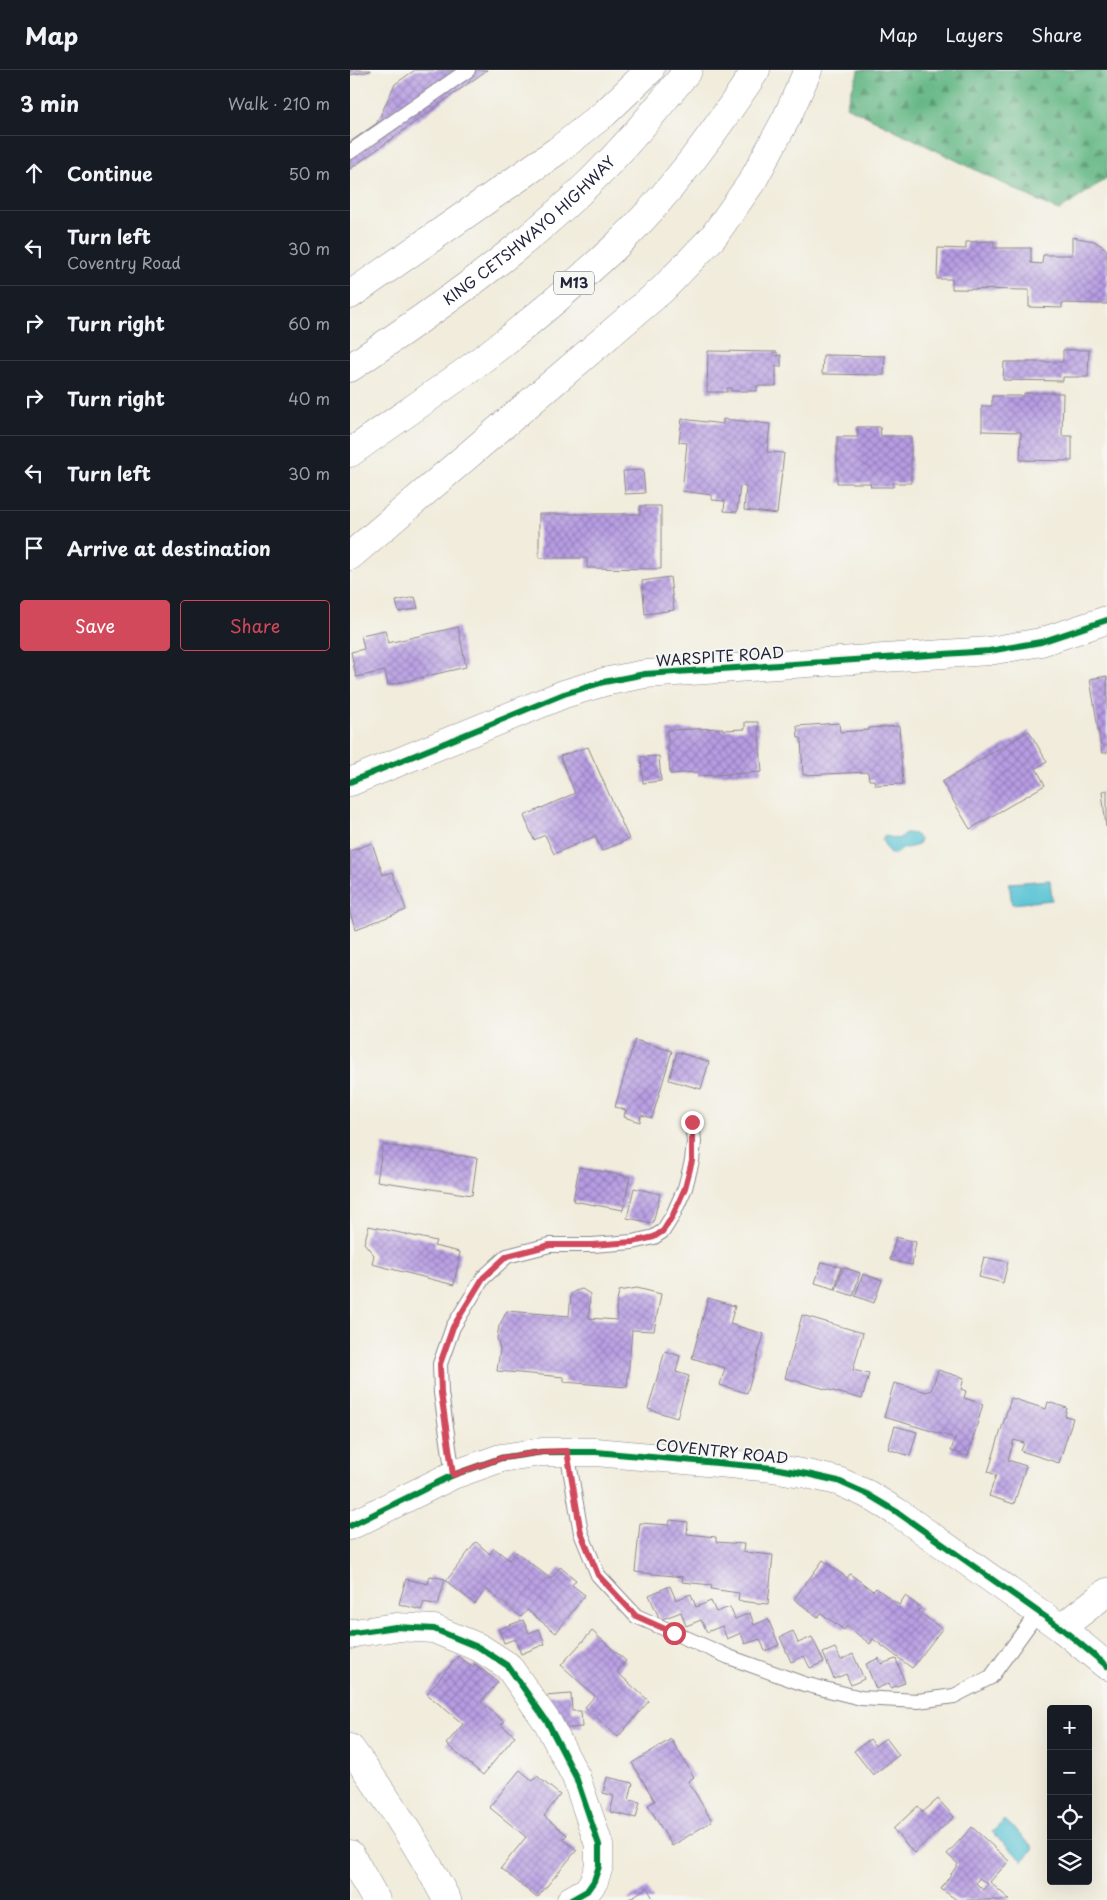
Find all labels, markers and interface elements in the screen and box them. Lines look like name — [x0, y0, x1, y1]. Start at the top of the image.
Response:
text: Map — [25, 17, 78, 53]
text: Map — [879, 21, 918, 48]
text: Layers — [946, 21, 1003, 48]
text: Share — [1031, 21, 1082, 48]
text: 3 min — [20, 87, 79, 119]
text: Walk · 210 m — [228, 91, 330, 115]
street label: KING CETSHWAYO HIGHWAY — [437, 149, 620, 310]
icon: ahead — [20, 159, 48, 187]
text: Continue — [67, 159, 153, 187]
text: 50 m — [289, 161, 330, 185]
text: Turn left — [67, 222, 151, 250]
icon: left — [20, 234, 48, 262]
text: 30 m — [288, 236, 330, 260]
text: Coventry Road — [67, 250, 181, 274]
road number: M13 — [554, 272, 594, 294]
icon: right — [20, 309, 48, 337]
text: Turn right — [67, 309, 165, 337]
text: 60 m — [288, 311, 330, 335]
icon: right — [20, 384, 48, 412]
text: Turn right — [67, 384, 165, 412]
text: 40 m — [288, 386, 330, 410]
icon: left — [20, 459, 48, 487]
text: Turn left — [67, 459, 151, 487]
text: 30 m — [288, 461, 330, 485]
icon: arrive — [20, 534, 48, 562]
text: Arrive at destination — [67, 534, 271, 562]
button: Save — [20, 600, 170, 651]
button: Share — [180, 600, 330, 651]
street label: WARSPITE ROAD — [655, 640, 785, 671]
route end — [681, 1111, 704, 1134]
street label: COVENTRY ROAD — [655, 1432, 790, 1469]
route start — [663, 1622, 686, 1645]
map controls — [1047, 1705, 1092, 1885]
button: + — [1047, 1705, 1092, 1750]
button: − — [1047, 1750, 1092, 1795]
button: locate — [1047, 1795, 1092, 1840]
button: layers — [1047, 1840, 1092, 1885]

